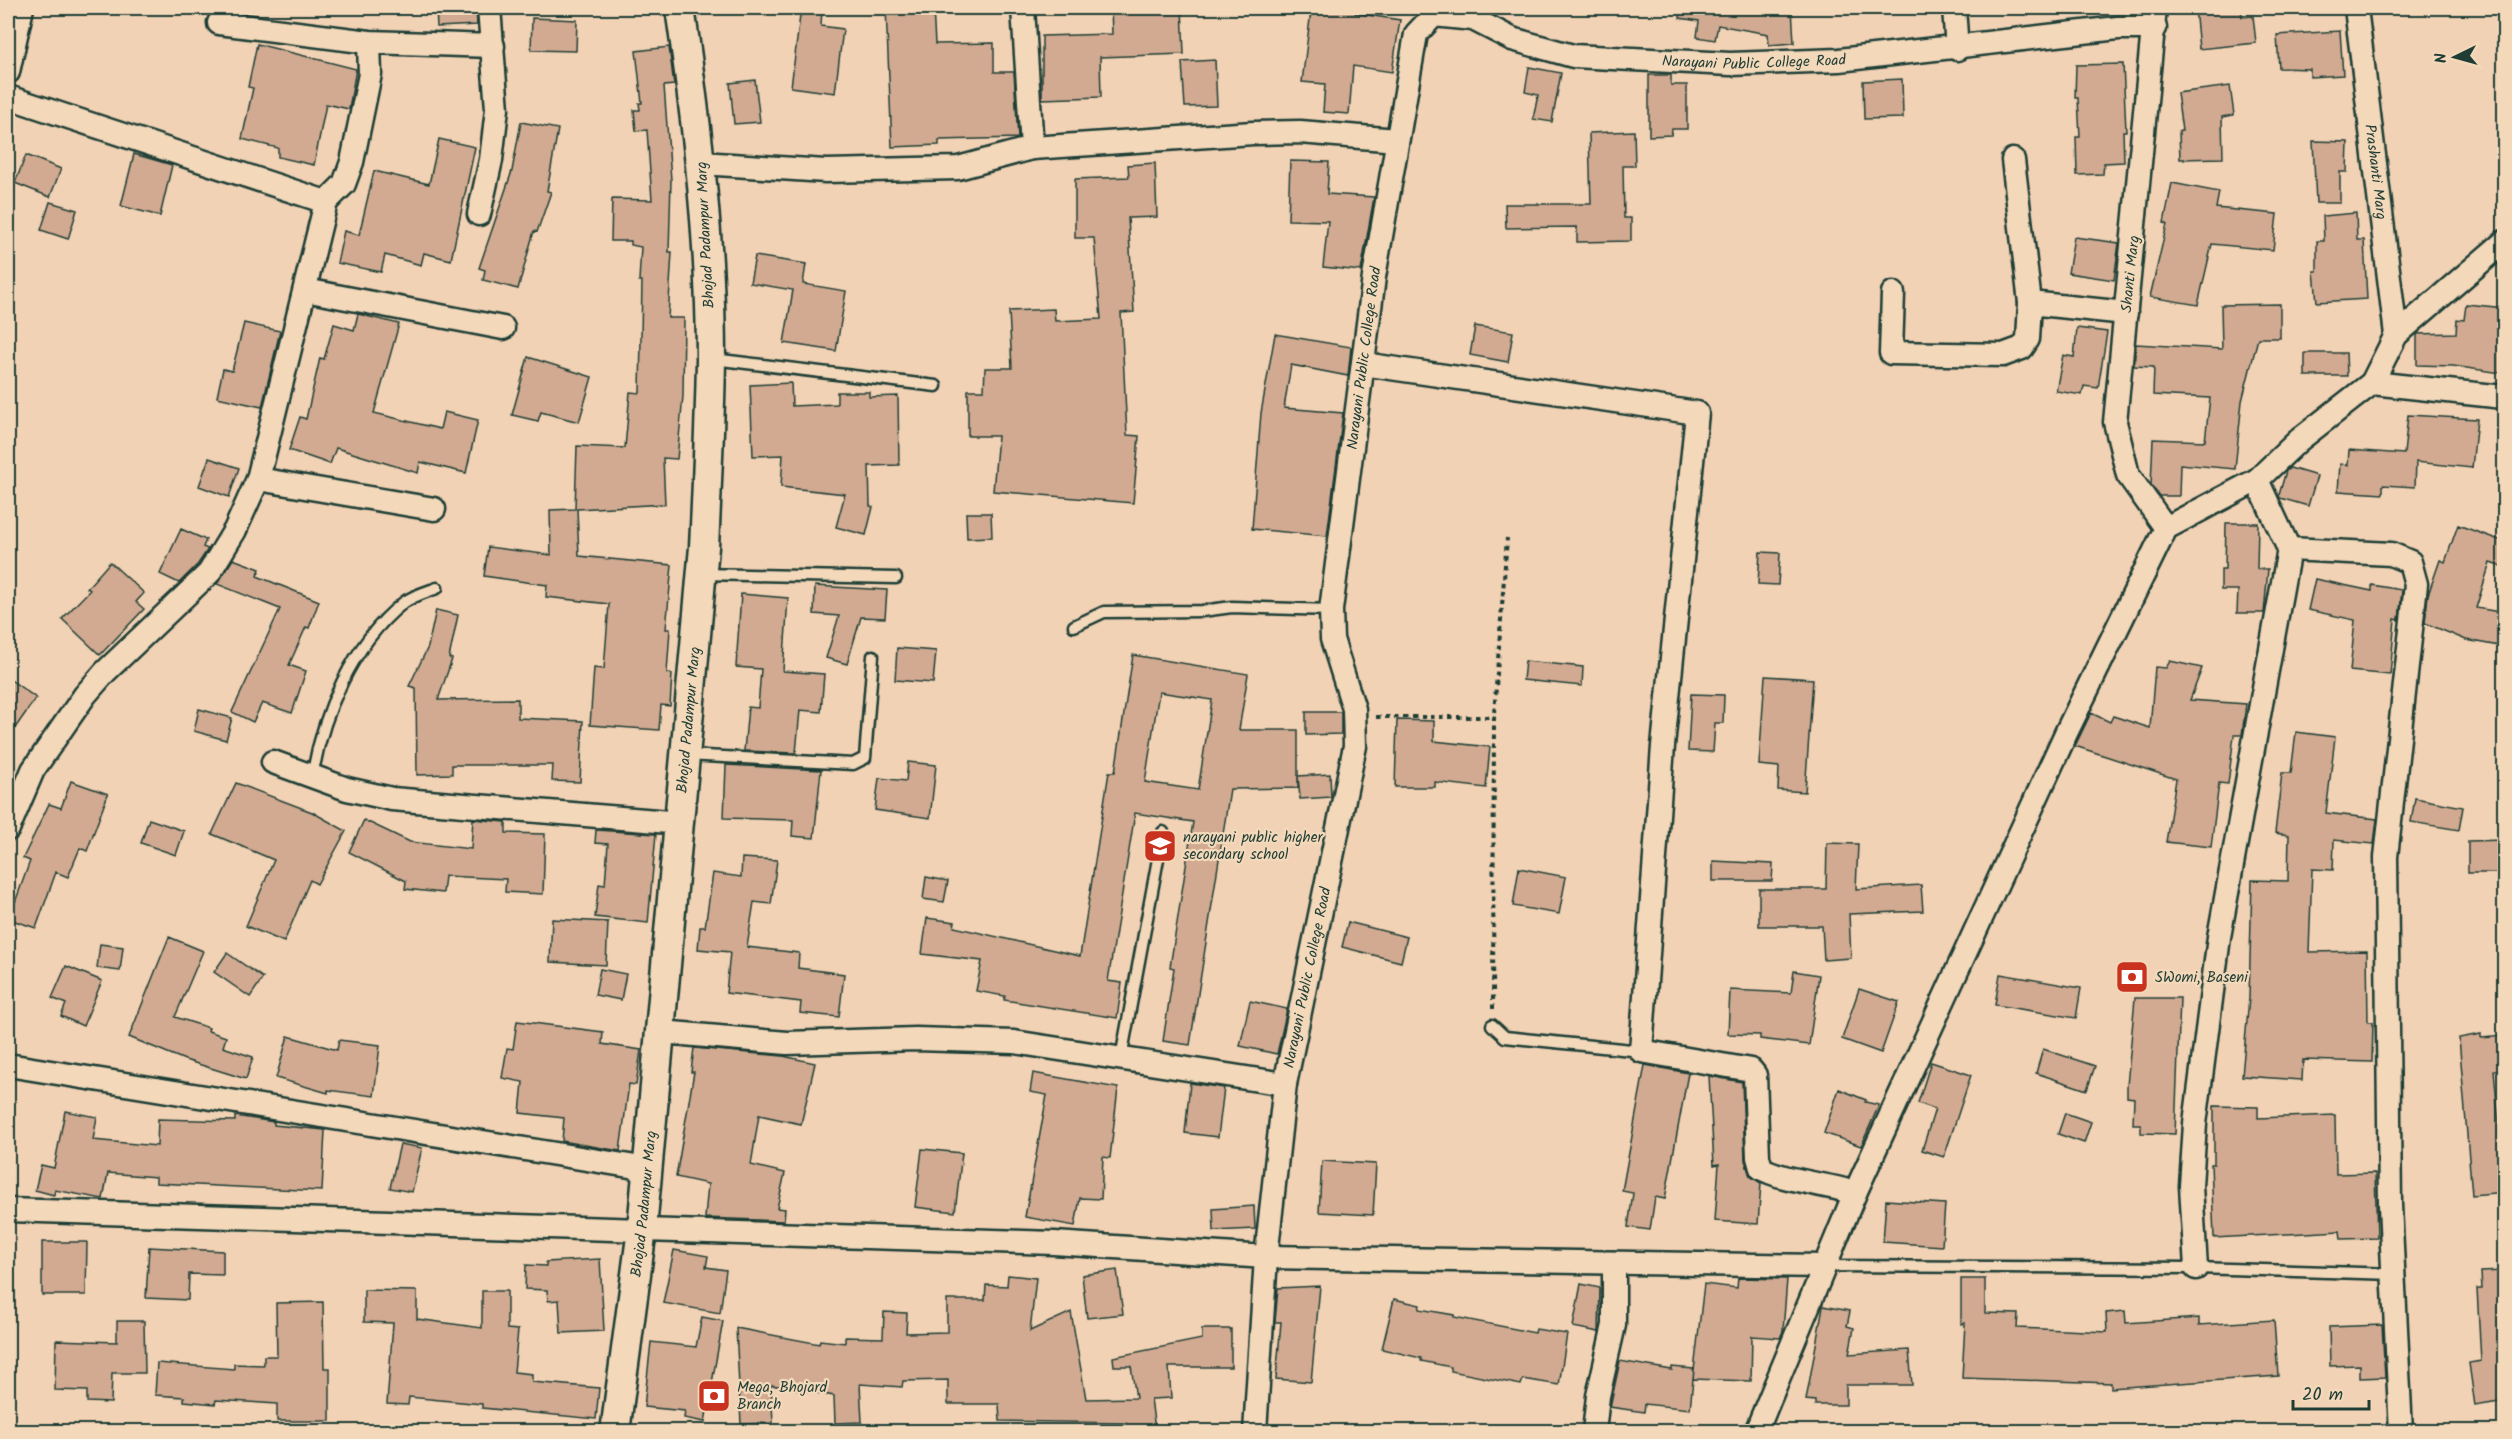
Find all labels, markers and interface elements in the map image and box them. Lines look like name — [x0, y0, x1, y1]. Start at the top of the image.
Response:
north arrow — [2425, 27, 2485, 87]
street label: Narayani Public College Road — [1661, 48, 1848, 77]
text: N — [2429, 52, 2454, 64]
street label: Prashanti Marg — [2357, 123, 2393, 221]
street label: Bhojad Padampur Marg — [690, 161, 722, 309]
street label: Shanti Marg — [2115, 234, 2147, 314]
street label: Narayani Public College Road — [1341, 264, 1389, 451]
street label: Bhojad Padampur Marg — [671, 646, 708, 794]
place label: narayani public higher secondary school — [1183, 826, 1323, 867]
school or university icon: narayani public higher secondary school — [1142, 828, 1178, 864]
street label: Narayani Public College Road — [1278, 885, 1339, 1070]
bank icon: SWomi, Baseni — [2114, 959, 2150, 995]
place label: SWomi, Baseni — [2155, 966, 2249, 990]
street label: Bhojad Padampur Marg — [625, 1130, 664, 1279]
scale bar — [2293, 1373, 2370, 1411]
place label: Mega, Bhojard Branch — [737, 1376, 827, 1417]
bank icon: Mega, Bhojard Branch — [696, 1378, 732, 1414]
text: 20 m — [2302, 1381, 2343, 1410]

